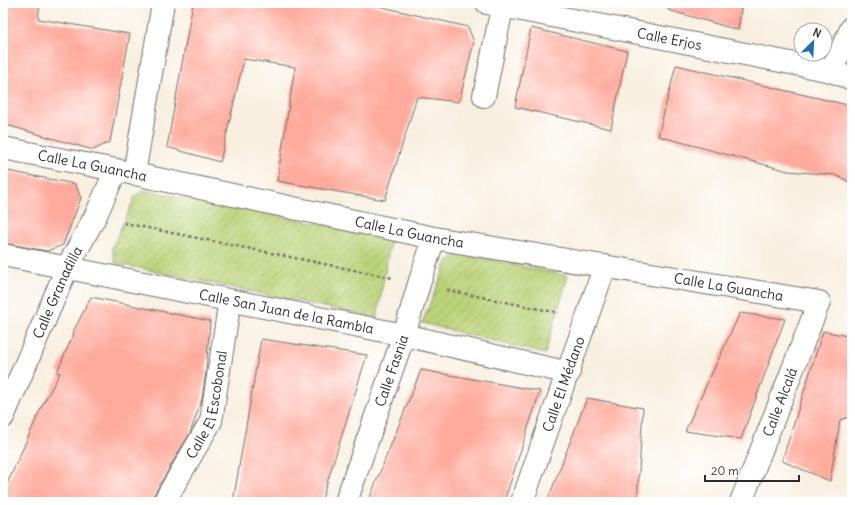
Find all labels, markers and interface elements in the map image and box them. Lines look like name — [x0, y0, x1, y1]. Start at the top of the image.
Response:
north arrow — [793, 22, 833, 62]
street label: Calle Erjos — [636, 24, 703, 54]
text: N — [811, 25, 823, 41]
street label: Calle La Guancha — [36, 146, 148, 185]
street label: Calle La Guancha — [353, 212, 465, 252]
street label: Calle Granadilla — [29, 243, 86, 341]
street label: Calle La Guancha — [673, 269, 785, 305]
street label: Calle San Juan de la Rambla — [197, 285, 375, 338]
street label: Calle Fasnia — [371, 332, 412, 409]
street label: Calle El Médano — [538, 334, 589, 434]
street label: Calle El Escobonal — [182, 349, 231, 462]
street label: Calle Alcalá — [759, 365, 801, 439]
scale bar — [705, 457, 799, 483]
text: 20 m — [711, 463, 739, 478]

